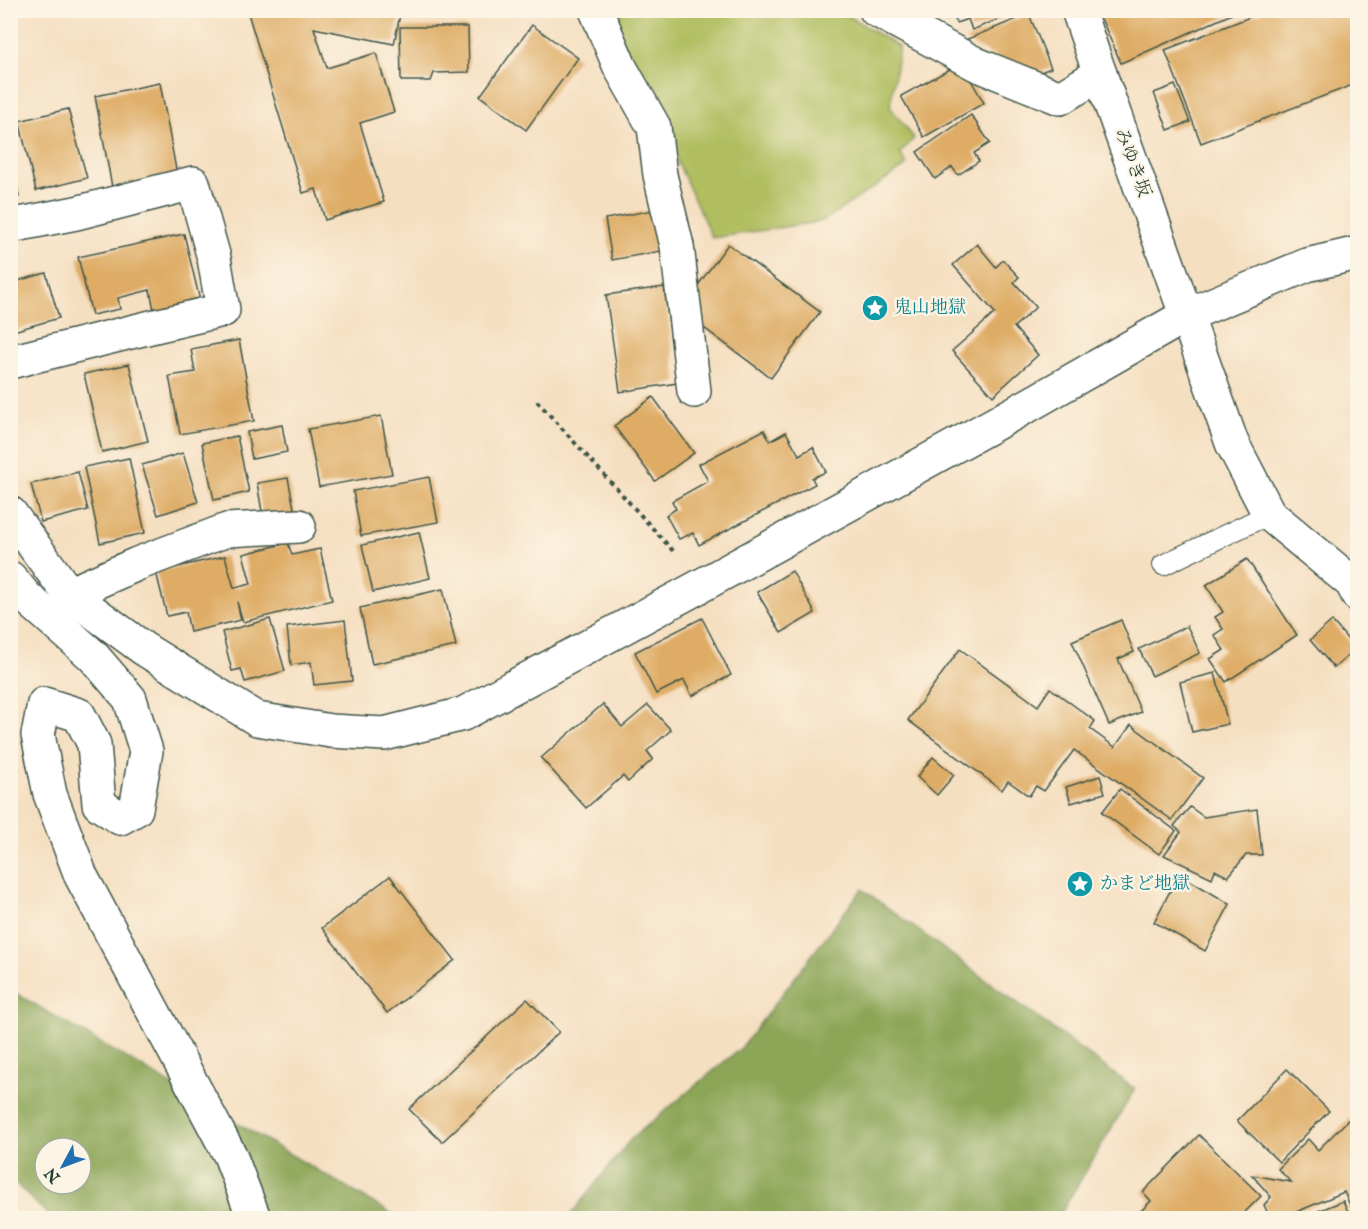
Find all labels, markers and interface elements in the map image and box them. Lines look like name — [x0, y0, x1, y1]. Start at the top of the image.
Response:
street label: みゆき坂 — [1109, 125, 1155, 201]
place icon: 鬼山地獄 — [860, 293, 890, 323]
place label: 鬼山地獄 — [894, 297, 966, 320]
place icon: かまど地獄 — [1065, 869, 1095, 899]
place label: かまど地獄 — [1100, 873, 1190, 896]
north arrow — [33, 1136, 93, 1196]
text: N — [41, 1163, 66, 1187]

